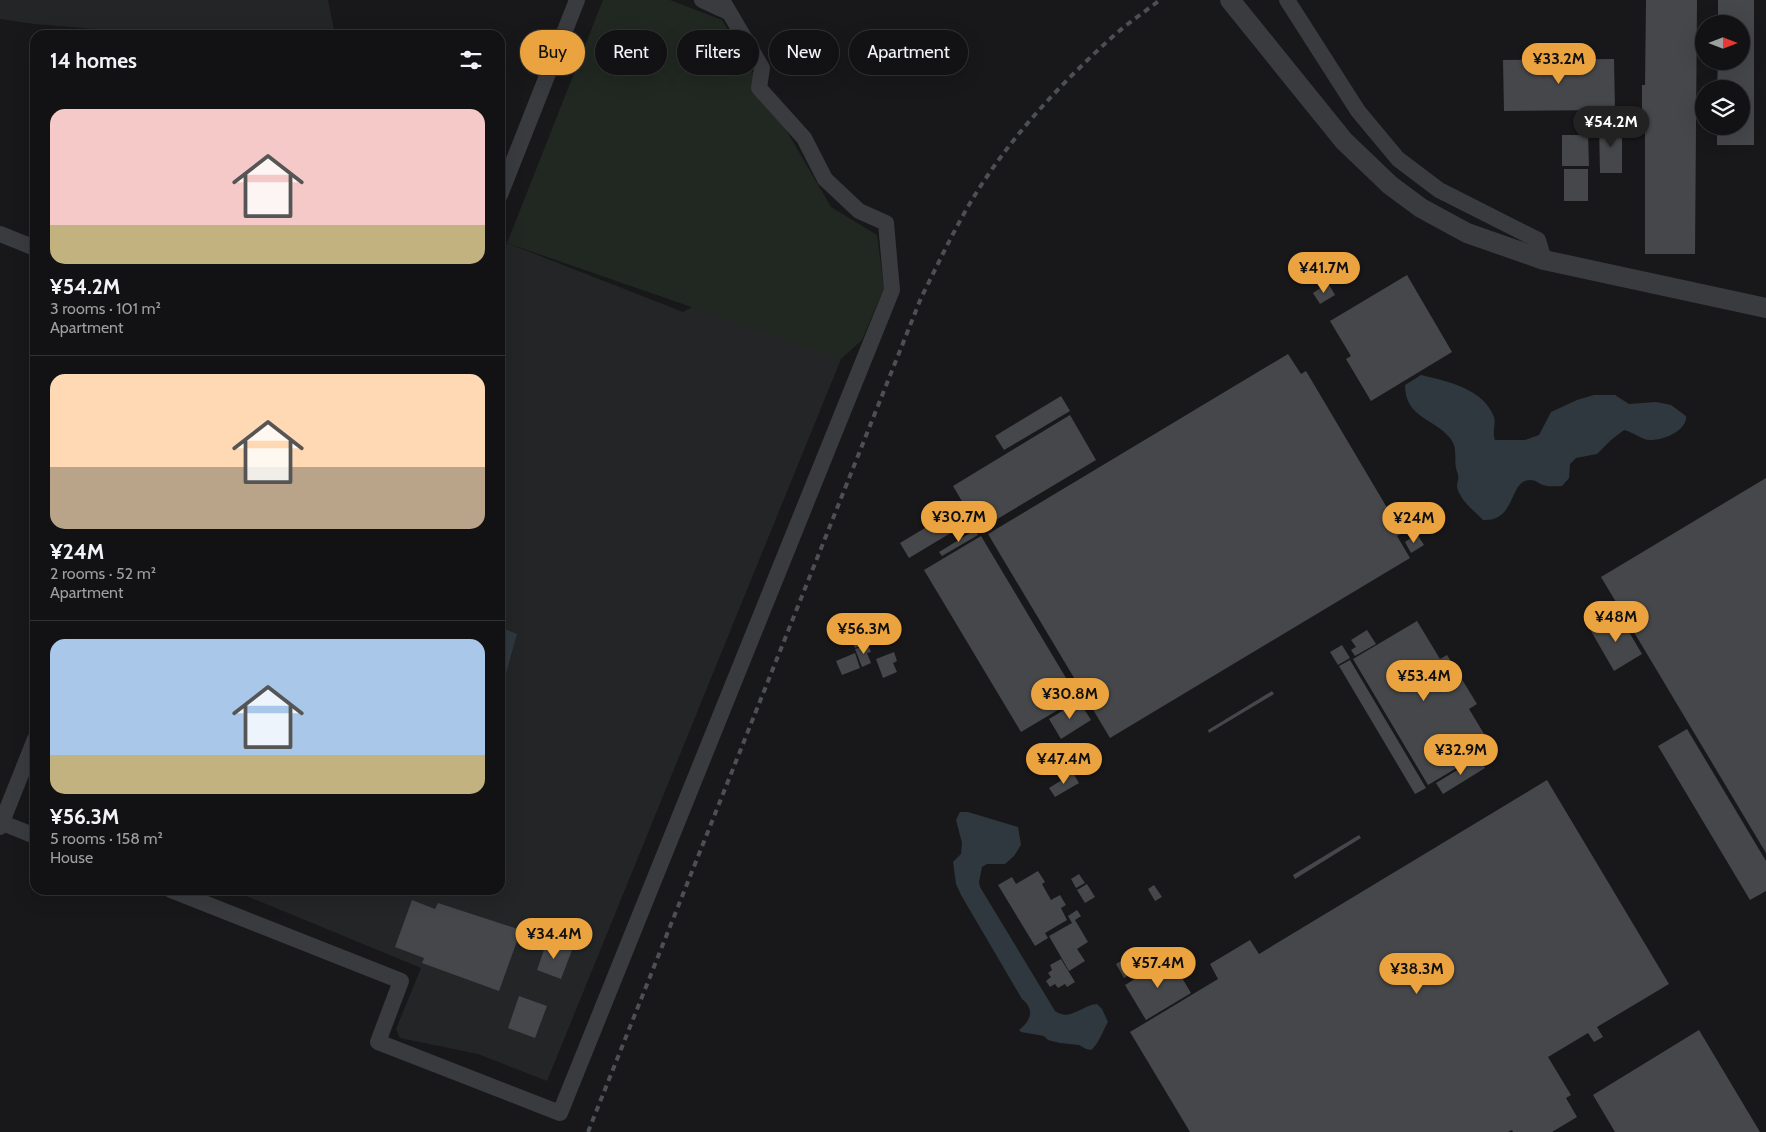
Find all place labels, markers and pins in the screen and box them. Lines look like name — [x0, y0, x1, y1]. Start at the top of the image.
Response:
pin: ¥33.2M — [1518, 42, 1600, 85]
pin: ¥54.2M — [1570, 106, 1652, 148]
pin: ¥41.7M — [1283, 252, 1365, 294]
pin: ¥30.7M — [918, 500, 1000, 543]
pin: ¥24M — [1384, 502, 1444, 544]
pin: ¥48M — [1586, 600, 1646, 643]
pin: ¥56.3M — [823, 612, 905, 655]
pin: ¥53.4M — [1383, 660, 1465, 702]
pin: ¥30.8M — [1029, 678, 1111, 720]
pin: ¥32.9M — [1420, 734, 1502, 776]
pin: ¥47.4M — [1023, 742, 1105, 785]
pin: ¥34.4M — [513, 918, 595, 960]
pin: ¥57.4M — [1117, 946, 1199, 989]
pin: ¥38.3M — [1376, 952, 1458, 995]

